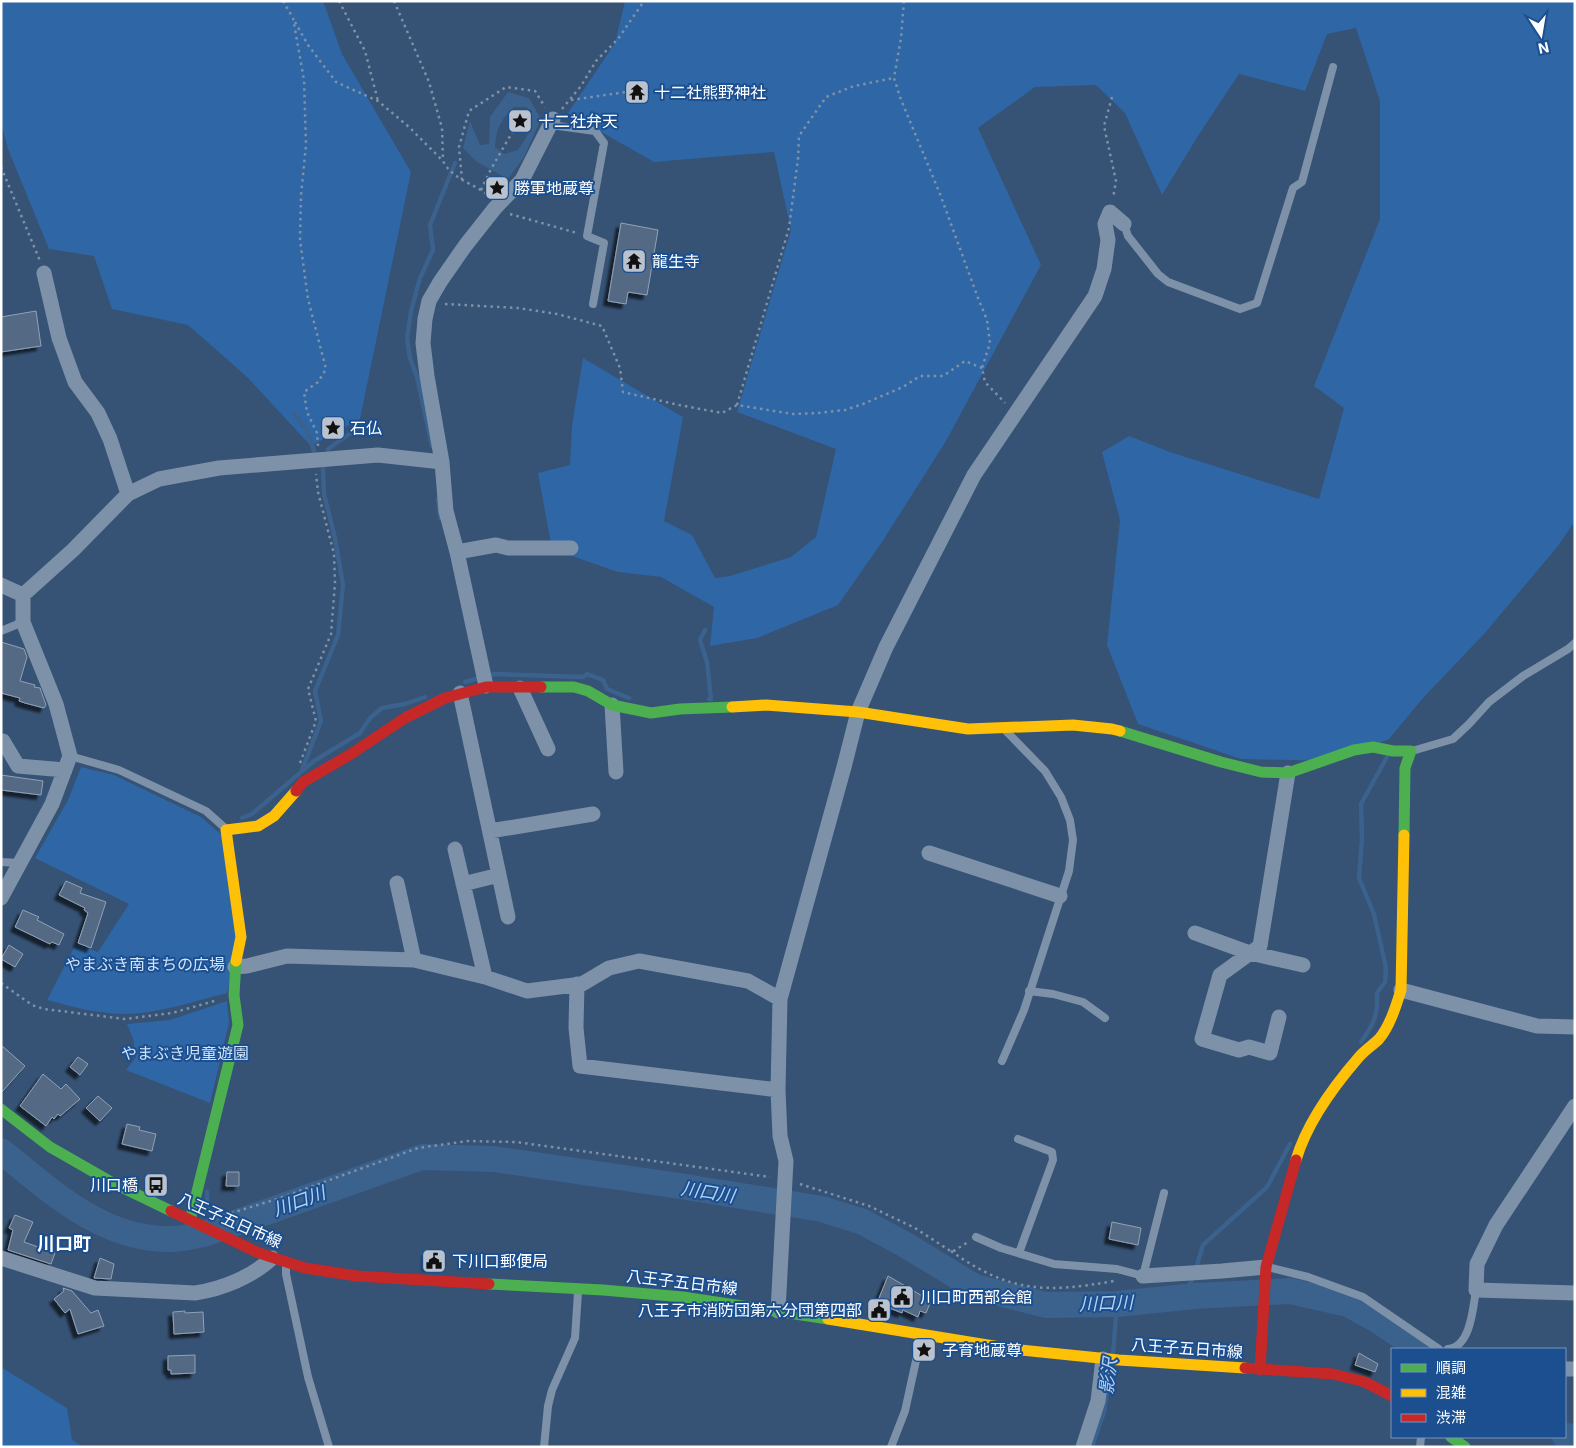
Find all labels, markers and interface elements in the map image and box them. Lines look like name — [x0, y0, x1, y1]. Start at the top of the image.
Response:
north arrow — [1516, 10, 1566, 60]
text: N — [1537, 39, 1551, 58]
temple icon: 十二社熊野神社 — [624, 79, 650, 105]
place label: 十二社熊野神社 — [654, 82, 766, 102]
place icon: 十二社弁天 — [507, 108, 533, 134]
place label: 十二社弁天 — [538, 111, 618, 131]
place icon: 勝軍地蔵尊 — [484, 175, 510, 201]
place label: 勝軍地蔵尊 — [514, 178, 594, 198]
temple icon: 龍生寺 — [621, 248, 647, 274]
place label: 龍生寺 — [652, 251, 700, 271]
place icon: 石仏 — [320, 415, 346, 441]
place label: 石仏 — [350, 418, 382, 438]
park label: やまぶき南まちの広場 — [65, 954, 225, 974]
park label: やまぶき児童遊園 — [121, 1043, 249, 1063]
bus stop icon: 川口橋 — [143, 1172, 169, 1198]
place label: 川口橋 — [90, 1175, 138, 1195]
water label: 川口川 — [680, 1177, 738, 1207]
water label: 川口川 — [270, 1181, 330, 1220]
street label: 八王子五日市線 — [175, 1188, 285, 1252]
district label: 川口町 — [37, 1233, 91, 1254]
public building icon: 下川口郵便局 — [421, 1248, 447, 1274]
place label: 下川口郵便局 — [452, 1251, 548, 1271]
street label: 八王子五日市線 — [625, 1265, 739, 1299]
public building icon: 川口町西部会館 — [889, 1284, 915, 1310]
place label: 川口町西部会館 — [920, 1287, 1032, 1307]
water label: 川口川 — [1079, 1291, 1135, 1314]
public building icon: 八王子市消防団第六分団第四部 — [866, 1297, 892, 1323]
place label: 八王子市消防団第六分団第四部 — [638, 1300, 862, 1320]
street label: 八王子五日市線 — [1130, 1334, 1244, 1362]
place icon: 子育地蔵尊 — [911, 1337, 937, 1363]
place label: 子育地蔵尊 — [942, 1340, 1022, 1360]
legend — [1391, 1348, 1566, 1438]
water label: 影沢 — [1095, 1355, 1121, 1395]
text: 順調 — [1436, 1358, 1466, 1377]
text: 混雑 — [1436, 1383, 1466, 1402]
text: 渋滞 — [1436, 1408, 1466, 1427]

